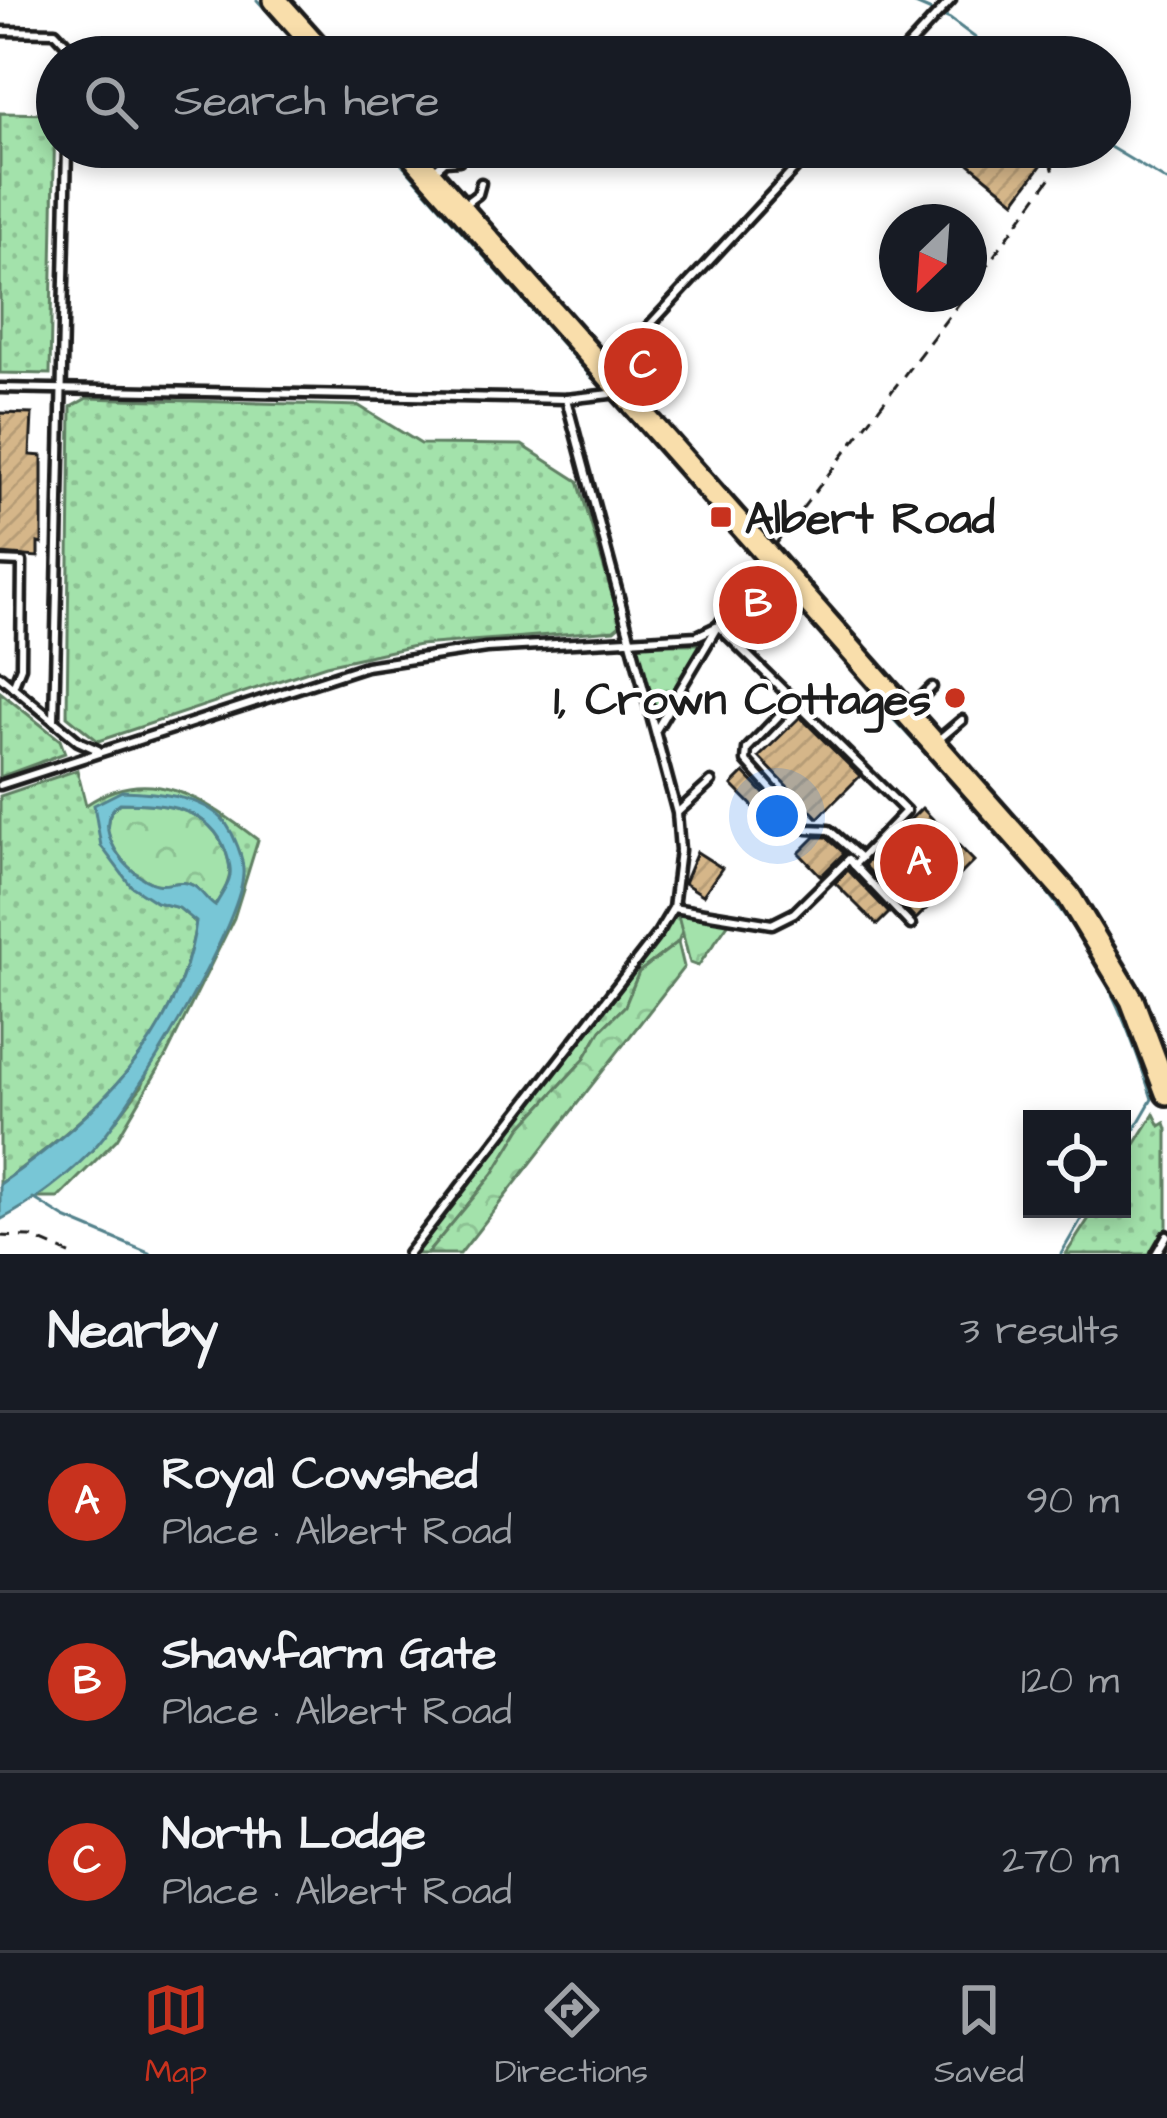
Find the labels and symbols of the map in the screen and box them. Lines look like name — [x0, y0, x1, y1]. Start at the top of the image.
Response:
north arrow — [879, 204, 987, 312]
pin: C — [604, 322, 682, 412]
place label: Albert Road — [745, 489, 995, 551]
marker: Albert Road — [708, 504, 734, 530]
pin: B — [719, 560, 797, 650]
place label: 1, Crown Cottages — [554, 670, 931, 733]
marker: 1, Crown Cottages — [942, 685, 968, 711]
your location — [747, 786, 807, 846]
pin: A — [880, 818, 958, 908]

